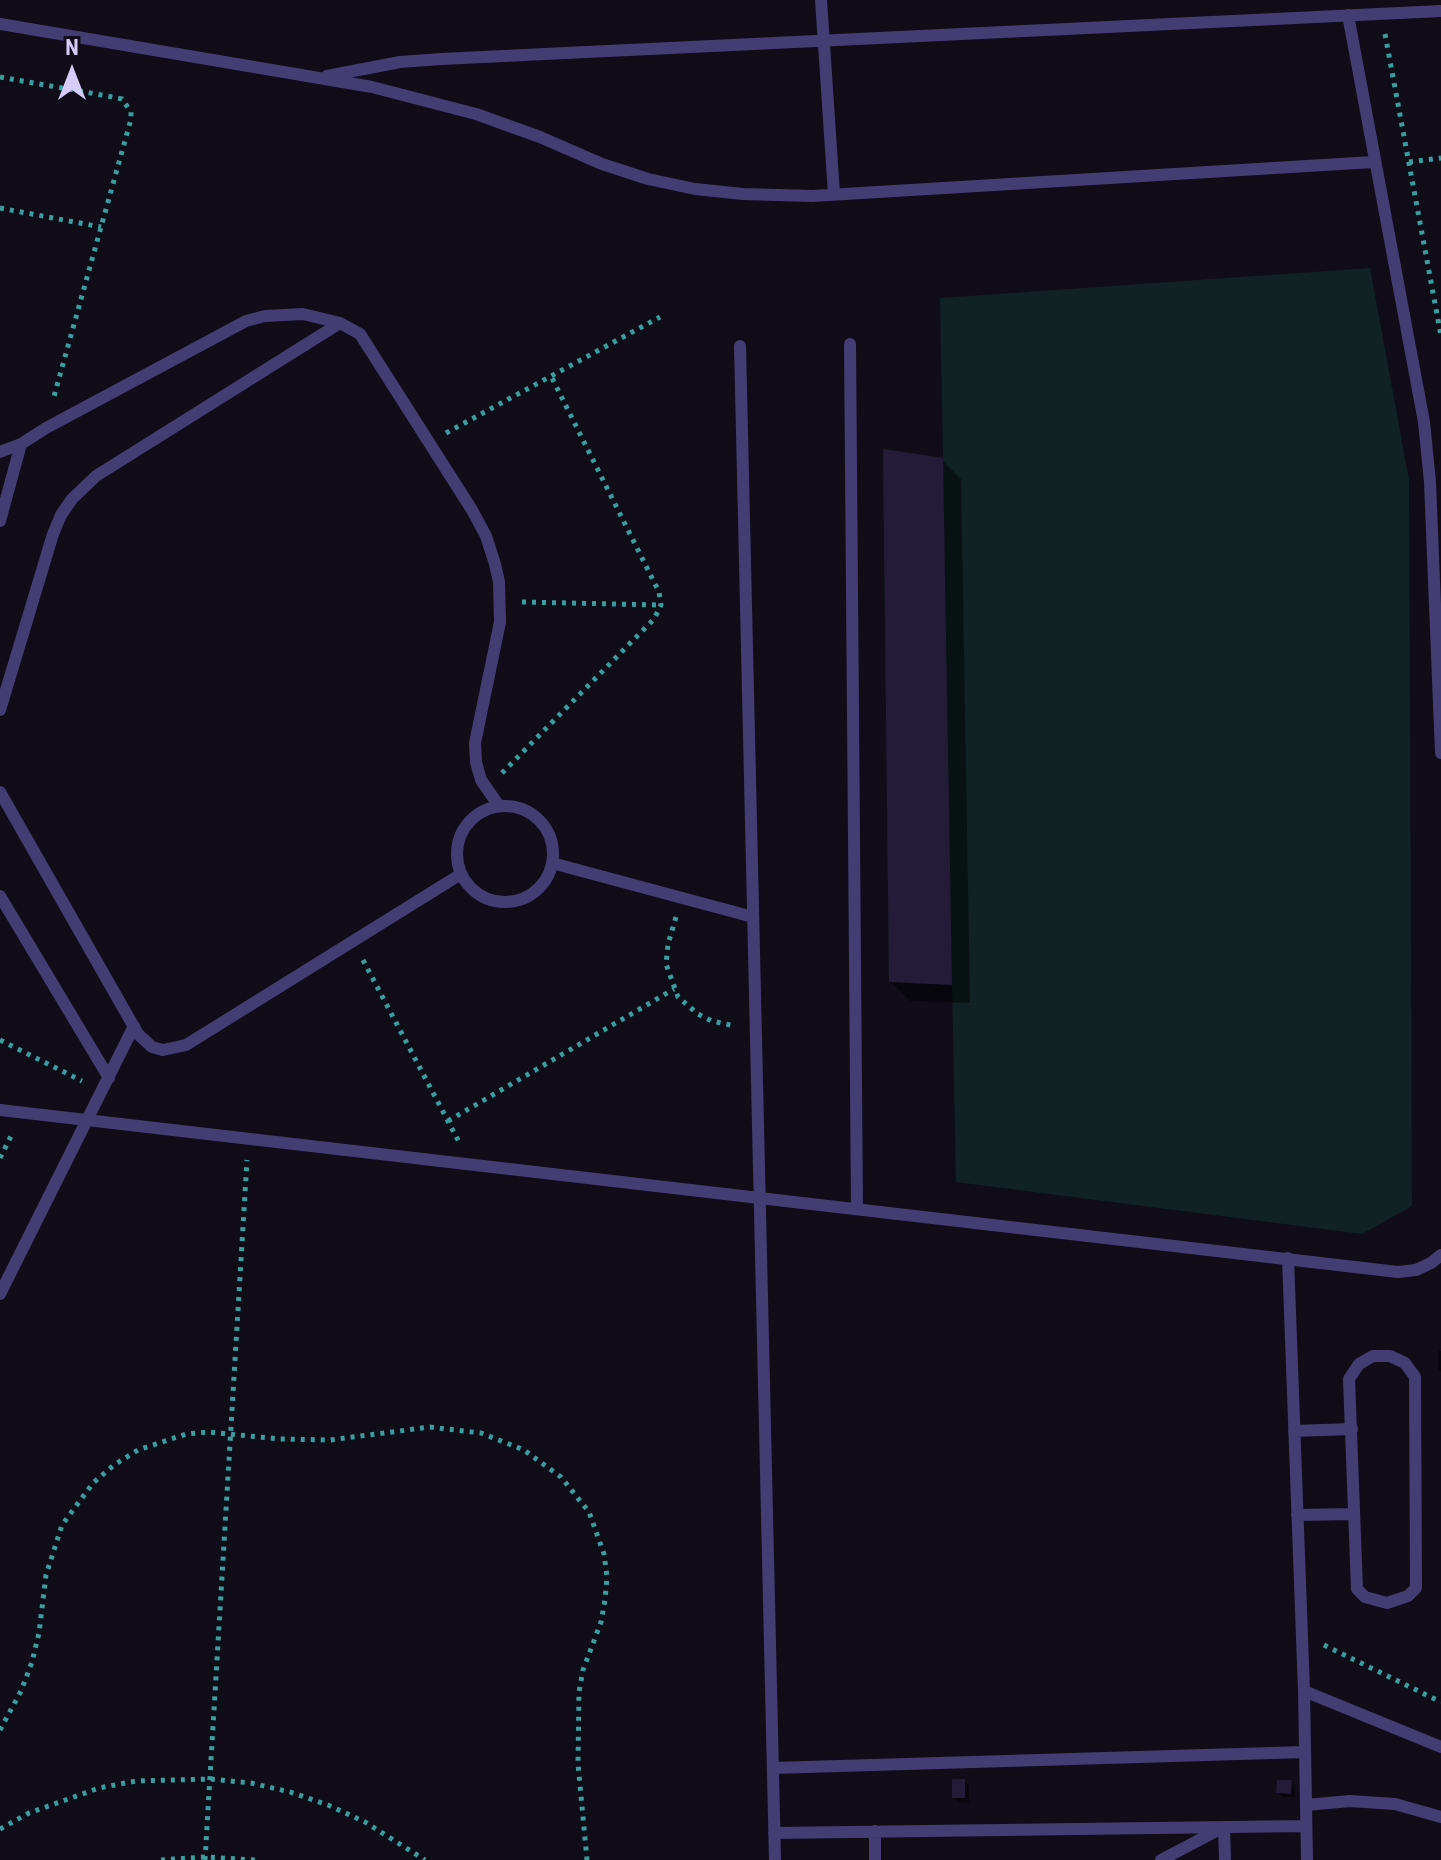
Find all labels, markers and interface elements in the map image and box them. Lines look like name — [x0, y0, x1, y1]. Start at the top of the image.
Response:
north arrow — [32, 32, 112, 112]
text: N — [65, 35, 79, 60]

